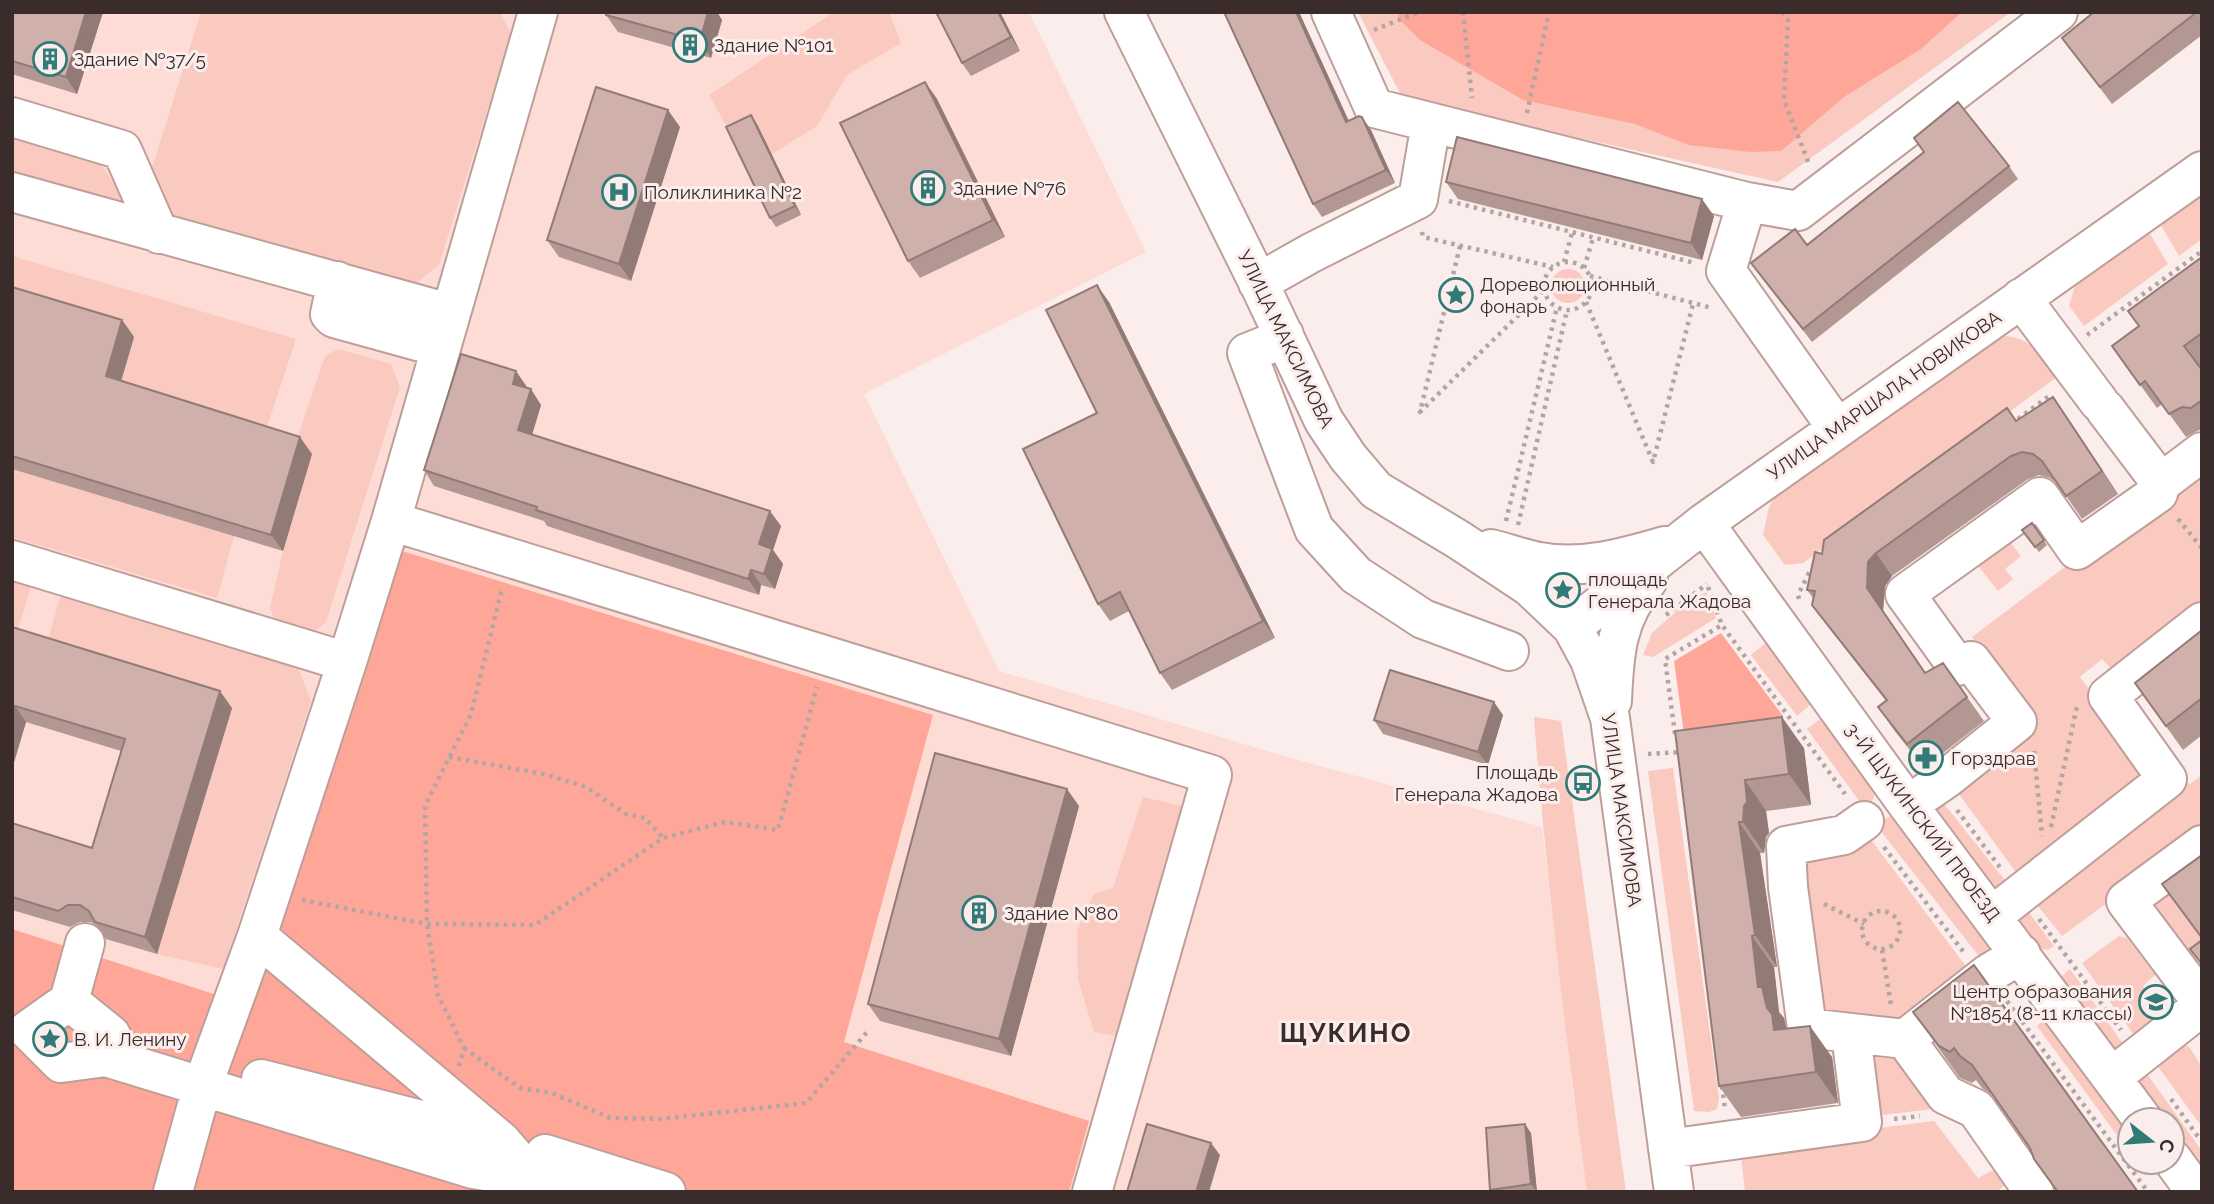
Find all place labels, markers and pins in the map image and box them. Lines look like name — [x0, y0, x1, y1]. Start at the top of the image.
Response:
building icon: Здание №101 — [671, 26, 709, 64]
place label: Здание №101 — [714, 34, 833, 56]
building icon: Здание №37/5 — [31, 40, 69, 78]
place label: Здание №37/5 — [74, 48, 206, 70]
building icon: Здание №76 — [909, 169, 947, 207]
hospital icon: Поликлиника №2 — [600, 173, 638, 211]
place label: Здание №76 — [953, 177, 1066, 199]
place label: Поликлиника №2 — [644, 181, 802, 203]
place label: Дореволюционный фонарь — [1480, 273, 1655, 317]
place icon: Дореволюционный фонарь — [1437, 276, 1475, 314]
place label: площадь Генерала Жадова — [1588, 568, 1751, 612]
place icon: площадь Генерала Жадова — [1544, 571, 1582, 609]
pharmacy icon: Горздрав — [1907, 739, 1945, 777]
place label: Горздрав — [1951, 747, 2036, 769]
place label: Площадь Генерала Жадова — [1395, 761, 1558, 805]
bus stop icon: Площадь Генерала Жадова — [1564, 764, 1602, 802]
building icon: Здание №80 — [960, 894, 998, 932]
place label: Здание №80 — [1004, 902, 1118, 924]
place label: Центр образования №1854 (8-11 классы) — [1950, 980, 2132, 1024]
school or university icon: Центр образования №1854 (8-11 классы) — [2137, 983, 2175, 1021]
place icon: В. И. Ленину — [31, 1020, 69, 1058]
place label: В. И. Ленину — [74, 1028, 186, 1050]

